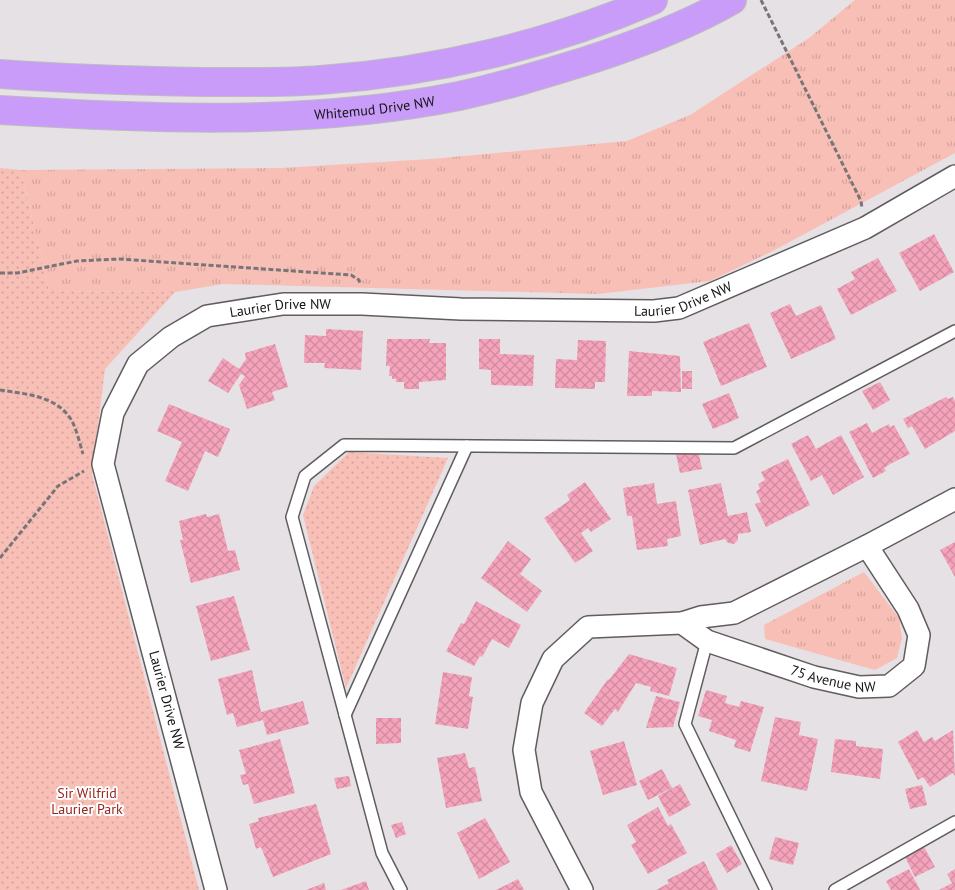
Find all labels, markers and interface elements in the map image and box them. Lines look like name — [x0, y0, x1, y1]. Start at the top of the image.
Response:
street label: Whitemud Drive NW — [314, 92, 436, 124]
street label: Laurier Drive NW — [634, 277, 735, 320]
street label: Laurier Drive NW — [228, 295, 331, 321]
street label: Laurier Drive NW — [145, 649, 189, 752]
street label: 75 Avenue NW — [788, 661, 876, 696]
park label: Sir Wilfrid Laurier Park — [51, 784, 123, 818]

